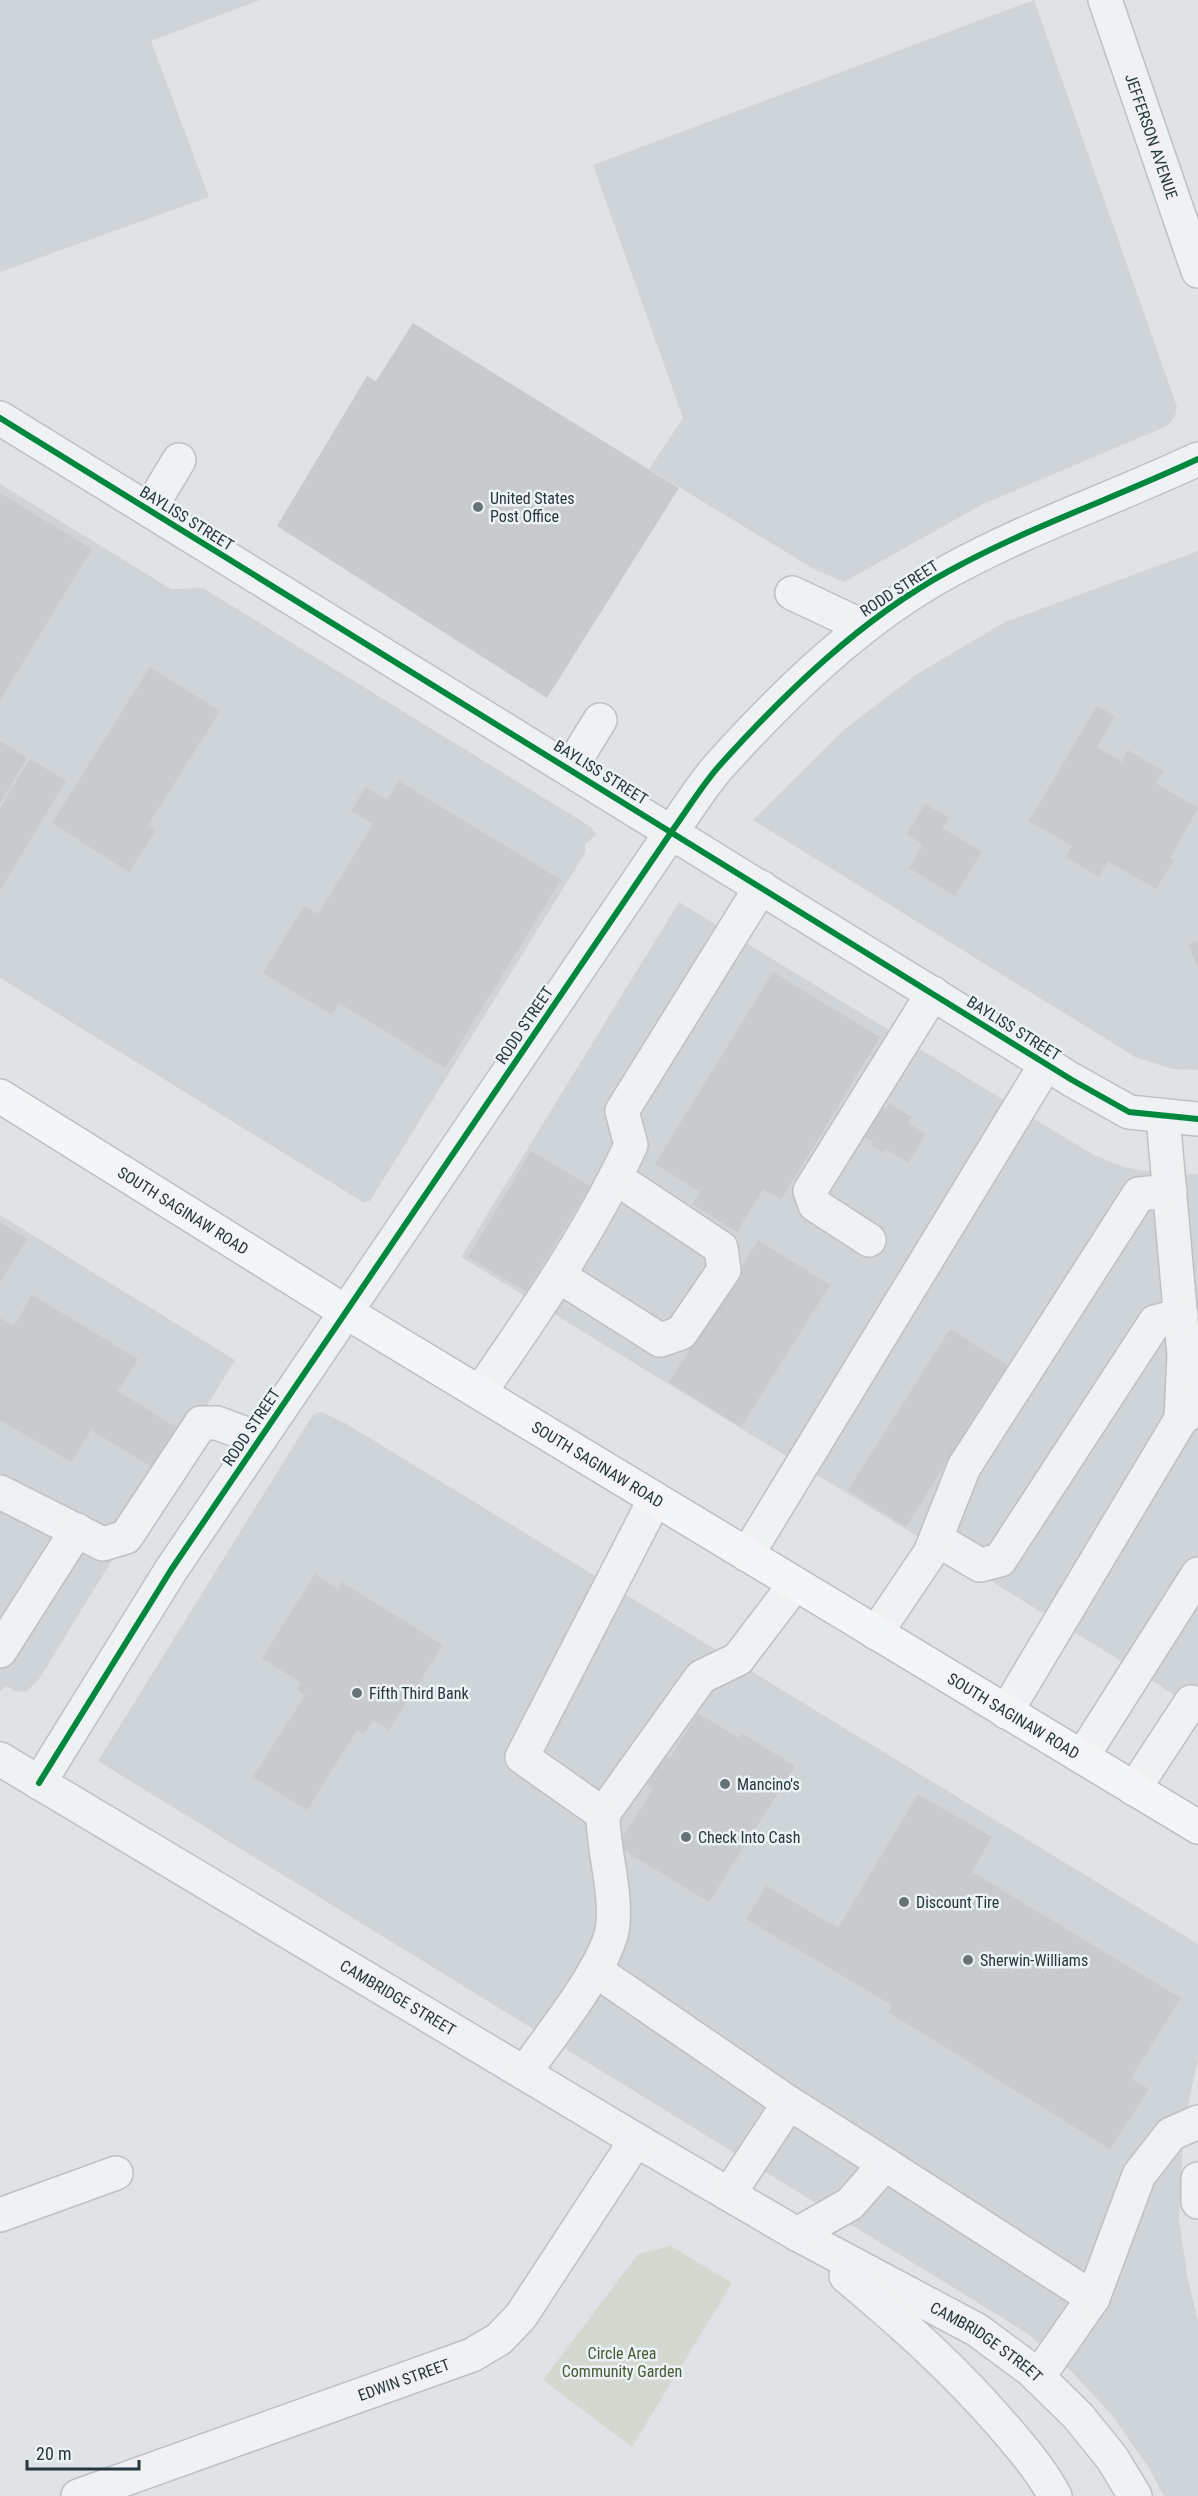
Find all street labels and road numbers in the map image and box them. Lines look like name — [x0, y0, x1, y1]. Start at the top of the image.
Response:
street label: JEFFERSON AVENUE — [1121, 71, 1182, 202]
street label: BAYLISS STREET — [136, 482, 237, 555]
street label: RODD STREET — [857, 556, 942, 621]
street label: BAYLISS STREET — [550, 736, 651, 809]
street label: RODD STREET — [491, 983, 557, 1068]
street label: BAYLISS STREET — [963, 992, 1064, 1065]
street label: SOUTH SAGINAW ROAD — [114, 1163, 252, 1259]
street label: RODD STREET — [218, 1385, 284, 1470]
street label: SOUTH SAGINAW ROAD — [528, 1417, 667, 1512]
street label: SOUTH SAGINAW ROAD — [944, 1669, 1083, 1763]
street label: CAMBRIDGE STREET — [337, 1956, 459, 2040]
street label: CAMBRIDGE STREET — [927, 2298, 1046, 2386]
street label: EDWIN STREET — [355, 2355, 453, 2405]

